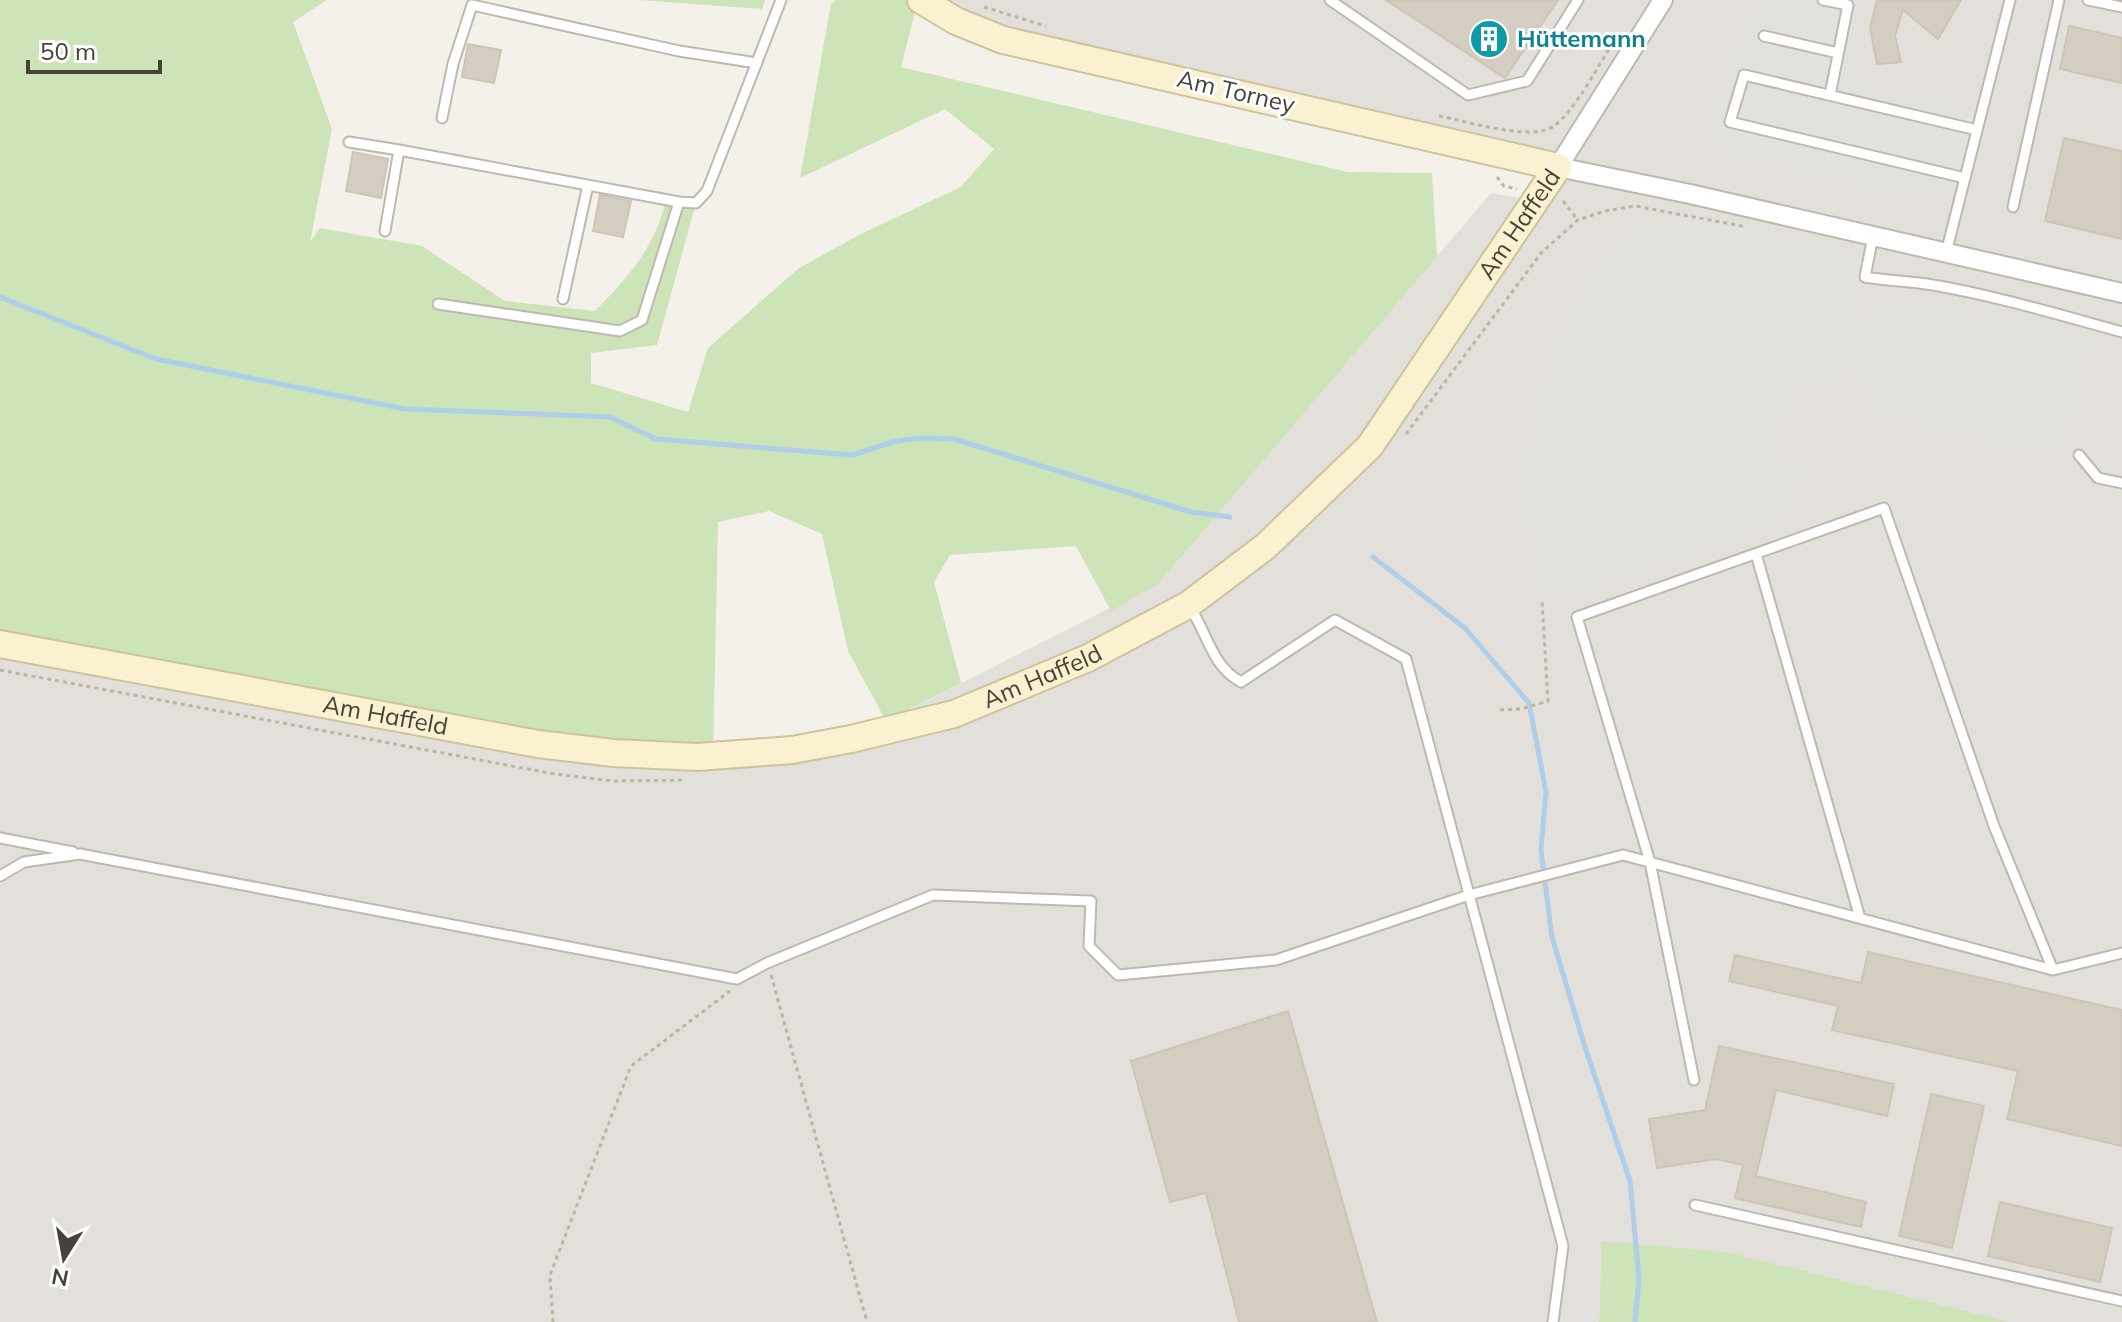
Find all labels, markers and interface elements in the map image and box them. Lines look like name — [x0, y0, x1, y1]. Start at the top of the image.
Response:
building icon: Hüttemann — [1468, 18, 1510, 60]
place label: Hüttemann — [1517, 23, 1646, 53]
scale bar — [28, 24, 160, 74]
text: 50 m — [40, 36, 96, 66]
street label: Am Torney — [1175, 63, 1298, 119]
street label: Am Haffeld — [1471, 163, 1566, 285]
street label: Am Haffeld — [978, 637, 1107, 714]
street label: Am Haffeld — [321, 688, 451, 741]
north arrow — [24, 1218, 104, 1298]
text: N — [49, 1262, 71, 1293]

